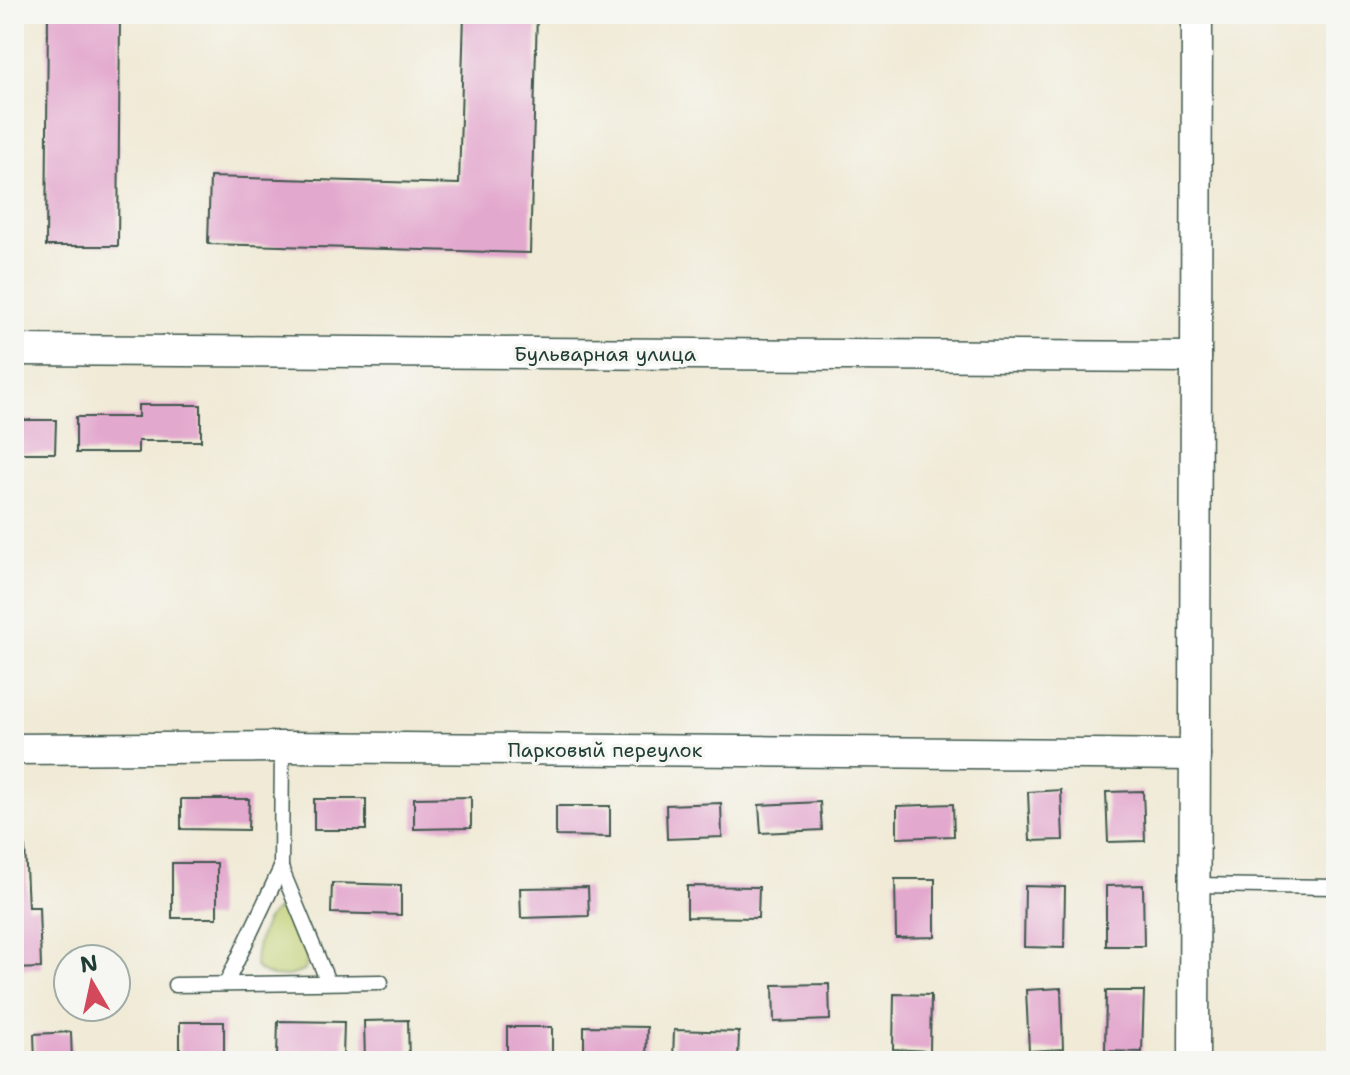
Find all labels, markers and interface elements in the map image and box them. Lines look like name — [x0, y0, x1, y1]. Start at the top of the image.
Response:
street label: Бульварная улица — [514, 341, 697, 367]
street label: Парковый переулок — [508, 737, 703, 763]
north arrow — [52, 943, 132, 1023]
text: N — [78, 948, 100, 979]

